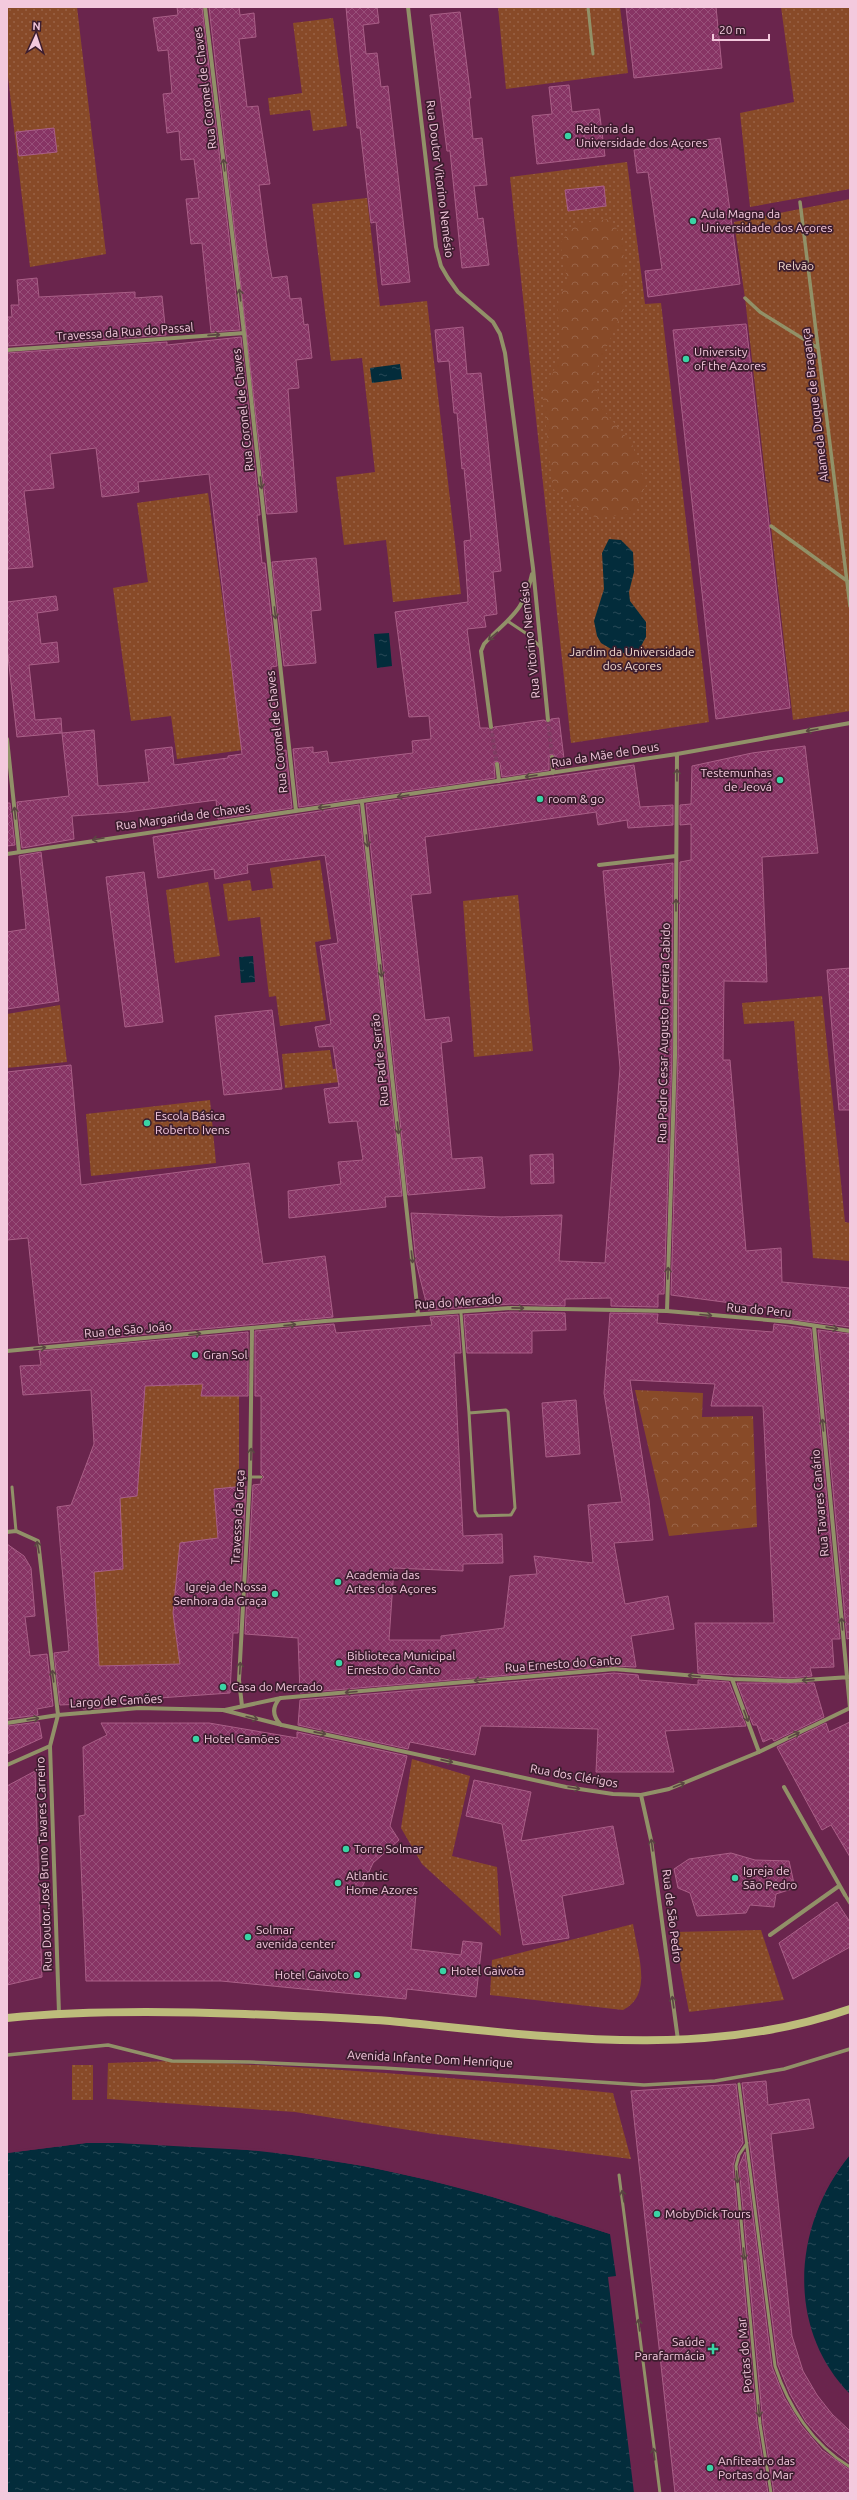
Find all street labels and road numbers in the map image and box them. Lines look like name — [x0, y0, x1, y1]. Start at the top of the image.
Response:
street label: Rua Coronel de Chaves — [191, 26, 218, 150]
street label: Rua Doutor Vitorino Nemésio — [424, 99, 457, 258]
street label: Travessa da Rua do Passal — [56, 320, 194, 343]
street label: Alameda Duque de Bragança — [799, 327, 830, 483]
street label: Rua Coronel de Chaves — [230, 348, 255, 472]
street label: Rua Vitorino Nemésio — [517, 581, 542, 699]
street label: Rua Coronel de Chaves — [264, 670, 289, 794]
street label: Rua da Mãe de Deus — [550, 740, 660, 769]
street label: Rua Margarida de Chaves — [115, 801, 251, 832]
street label: Rua Padre Cesar Augusto Ferreira Cabido — [655, 923, 672, 1143]
street label: Rua Padre Serrão — [368, 1013, 391, 1107]
street label: Rua do Mercado — [414, 1292, 502, 1311]
street label: Rua do Peru — [726, 1300, 792, 1319]
street label: Rua de São João — [84, 1319, 172, 1340]
street label: Rua Tavares Canário — [808, 1449, 831, 1557]
street label: Travessa da Graça — [229, 1469, 246, 1565]
street label: Rua Ernesto do Canto — [504, 1653, 622, 1674]
street label: Largo de Camões — [69, 1692, 163, 1709]
street label: Rua Doutor.José Bruno Tavares Carreiro — [33, 1756, 54, 1972]
street label: Rua dos Clérigos — [529, 1761, 619, 1790]
street label: Rua de São Pedro — [660, 1868, 685, 1963]
street label: Avenida Infante Dom Henrique — [347, 2048, 513, 2069]
street label: Portas do Mar — [735, 2316, 754, 2393]

